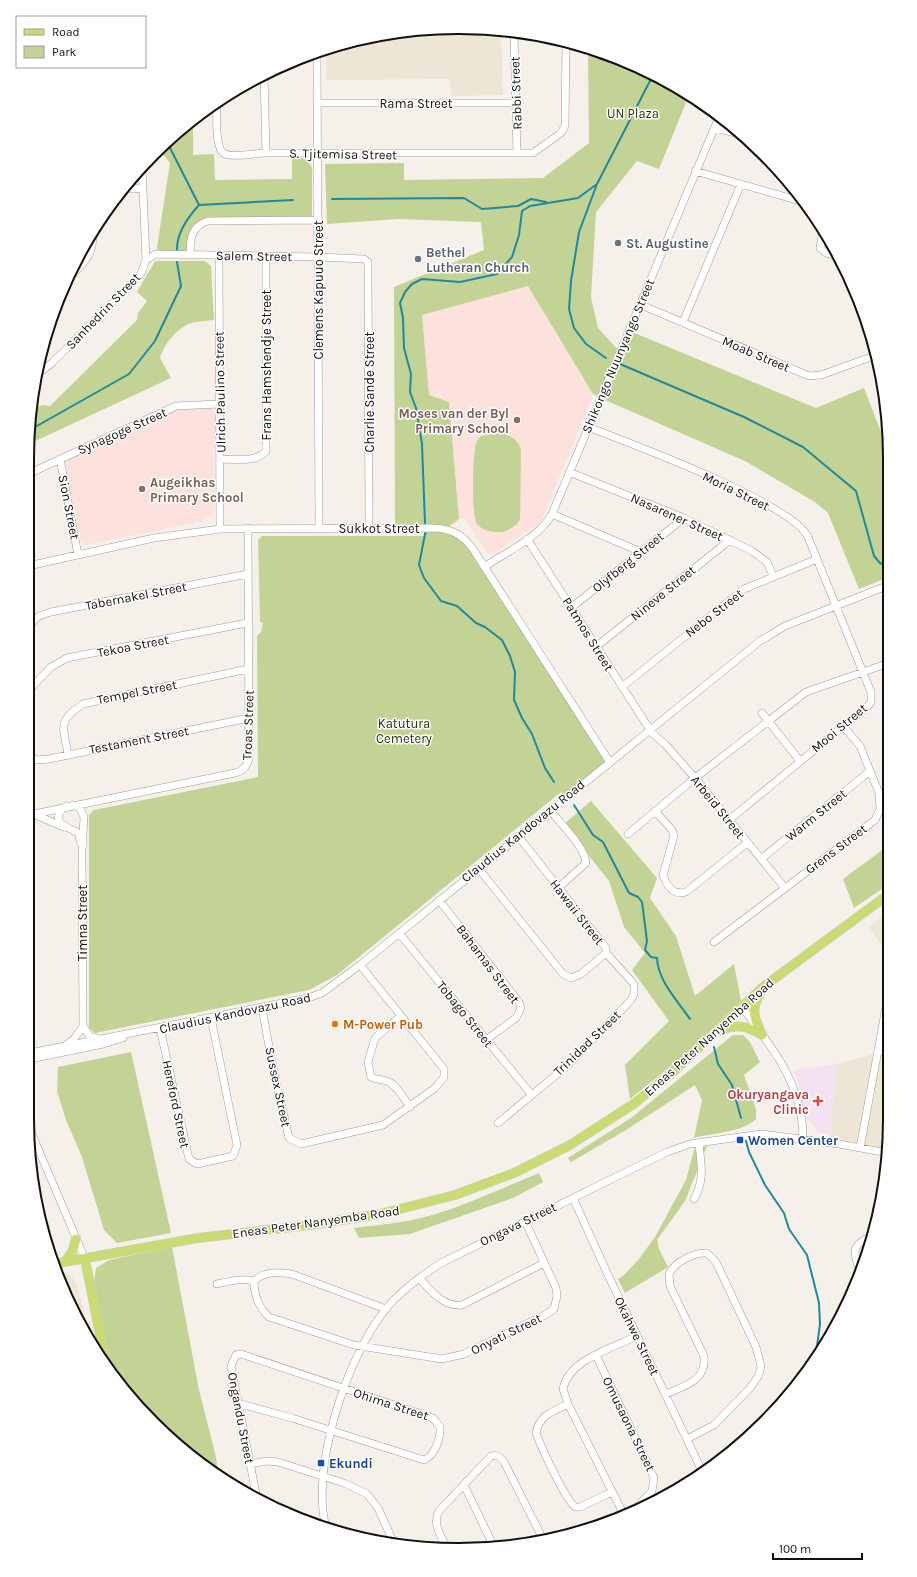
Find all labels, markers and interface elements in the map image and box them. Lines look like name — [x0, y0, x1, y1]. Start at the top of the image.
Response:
legend — [16, 16, 146, 68]
text: Road — [52, 25, 80, 39]
text: Park — [52, 45, 77, 59]
street label: Rabbi Street — [507, 56, 525, 130]
street label: Rama Street — [379, 96, 453, 111]
park label: UN Plaza — [607, 106, 659, 121]
street label: S. Tjitemisa Street — [289, 146, 397, 162]
street label: Clemens Kapuuo Street — [311, 220, 326, 360]
place label: St. Augustine — [626, 236, 709, 251]
marker: St. Augustine — [613, 238, 623, 248]
place label: Bethel Lutheran Church — [426, 245, 529, 275]
street label: Salem Street — [216, 248, 292, 264]
marker: Bethel Lutheran Church — [413, 254, 423, 264]
street label: Sanhedrin Street — [63, 270, 143, 352]
street label: Shikongo Nuunyango Street — [579, 277, 657, 435]
street label: Frans Hamshendje Street — [259, 289, 274, 440]
street label: Ulrich Paulino Street — [211, 331, 229, 453]
street label: Charlie Sande Street — [362, 331, 377, 452]
street label: Moab Street — [720, 333, 792, 375]
street label: Synagoge Street — [75, 405, 169, 457]
place label: Moses van der Byl Primary School — [398, 406, 509, 436]
marker: Moses van der Byl Primary School — [512, 415, 522, 425]
street label: Moria Street — [700, 468, 772, 514]
street label: Sion Street — [55, 473, 83, 541]
place label: Augeikhas Primary School — [150, 475, 244, 505]
marker: Augeikhas Primary School — [137, 484, 147, 494]
street label: Nasarener Street — [629, 490, 726, 544]
street label: Sukkot Street — [338, 521, 420, 536]
street label: Olyfberg Street — [589, 529, 667, 595]
street label: Nineve Street — [627, 562, 699, 624]
street label: Tabernakel Street — [84, 579, 188, 613]
street label: Nebo Street — [682, 586, 746, 640]
street label: Patmos Street — [559, 594, 617, 674]
street label: Tekoa Street — [96, 632, 170, 660]
street label: Tempel Street — [96, 677, 178, 707]
street label: Troas Street — [239, 690, 257, 760]
street label: Mooi Street — [808, 700, 870, 756]
park label: Katutura Cemetery — [376, 716, 432, 746]
street label: Testament Street — [88, 723, 190, 757]
street label: Arbeid Street — [688, 772, 748, 842]
street label: Claudius Kandovazu Road — [458, 777, 588, 885]
street label: Warm Street — [783, 786, 850, 844]
street label: Grens Street — [802, 821, 870, 877]
street label: Hawaii Street — [547, 876, 607, 948]
street label: Timna Street — [75, 885, 90, 961]
street label: Bahamas Street — [453, 921, 523, 1007]
street label: Eneas Peter Nanyemba Road — [641, 975, 777, 1099]
street label: Tobago Street — [434, 978, 496, 1050]
street label: Claudius Kandovazu Road — [158, 990, 312, 1036]
street label: Trinidad Street — [550, 1007, 624, 1079]
place label: M-Power Pub — [343, 1017, 423, 1032]
marker: M-Power Pub — [330, 1019, 340, 1029]
street label: Sussex Street — [262, 1046, 294, 1129]
street label: Hereford Street — [159, 1059, 193, 1149]
place label: Okuryangava Clinic — [727, 1087, 809, 1117]
marker: Okuryangava Clinic — [812, 1095, 824, 1107]
place label: Women Center — [748, 1133, 839, 1148]
marker: Women Center — [735, 1135, 745, 1145]
street label: Ongava Street — [477, 1199, 559, 1249]
street label: Eneas Peter Nanyemba Road — [231, 1203, 401, 1241]
street label: Okahwe Street — [611, 1294, 663, 1378]
street label: Onyati Street — [468, 1310, 544, 1358]
street label: Ongandu Street — [225, 1371, 257, 1465]
street label: Omusaona Street — [600, 1374, 658, 1474]
street label: Ohima Street — [351, 1385, 431, 1423]
place label: Ekundi — [329, 1456, 373, 1471]
marker: Ekundi — [316, 1458, 326, 1468]
scale bar — [773, 1535, 862, 1561]
text: 100 m — [779, 1542, 811, 1556]

